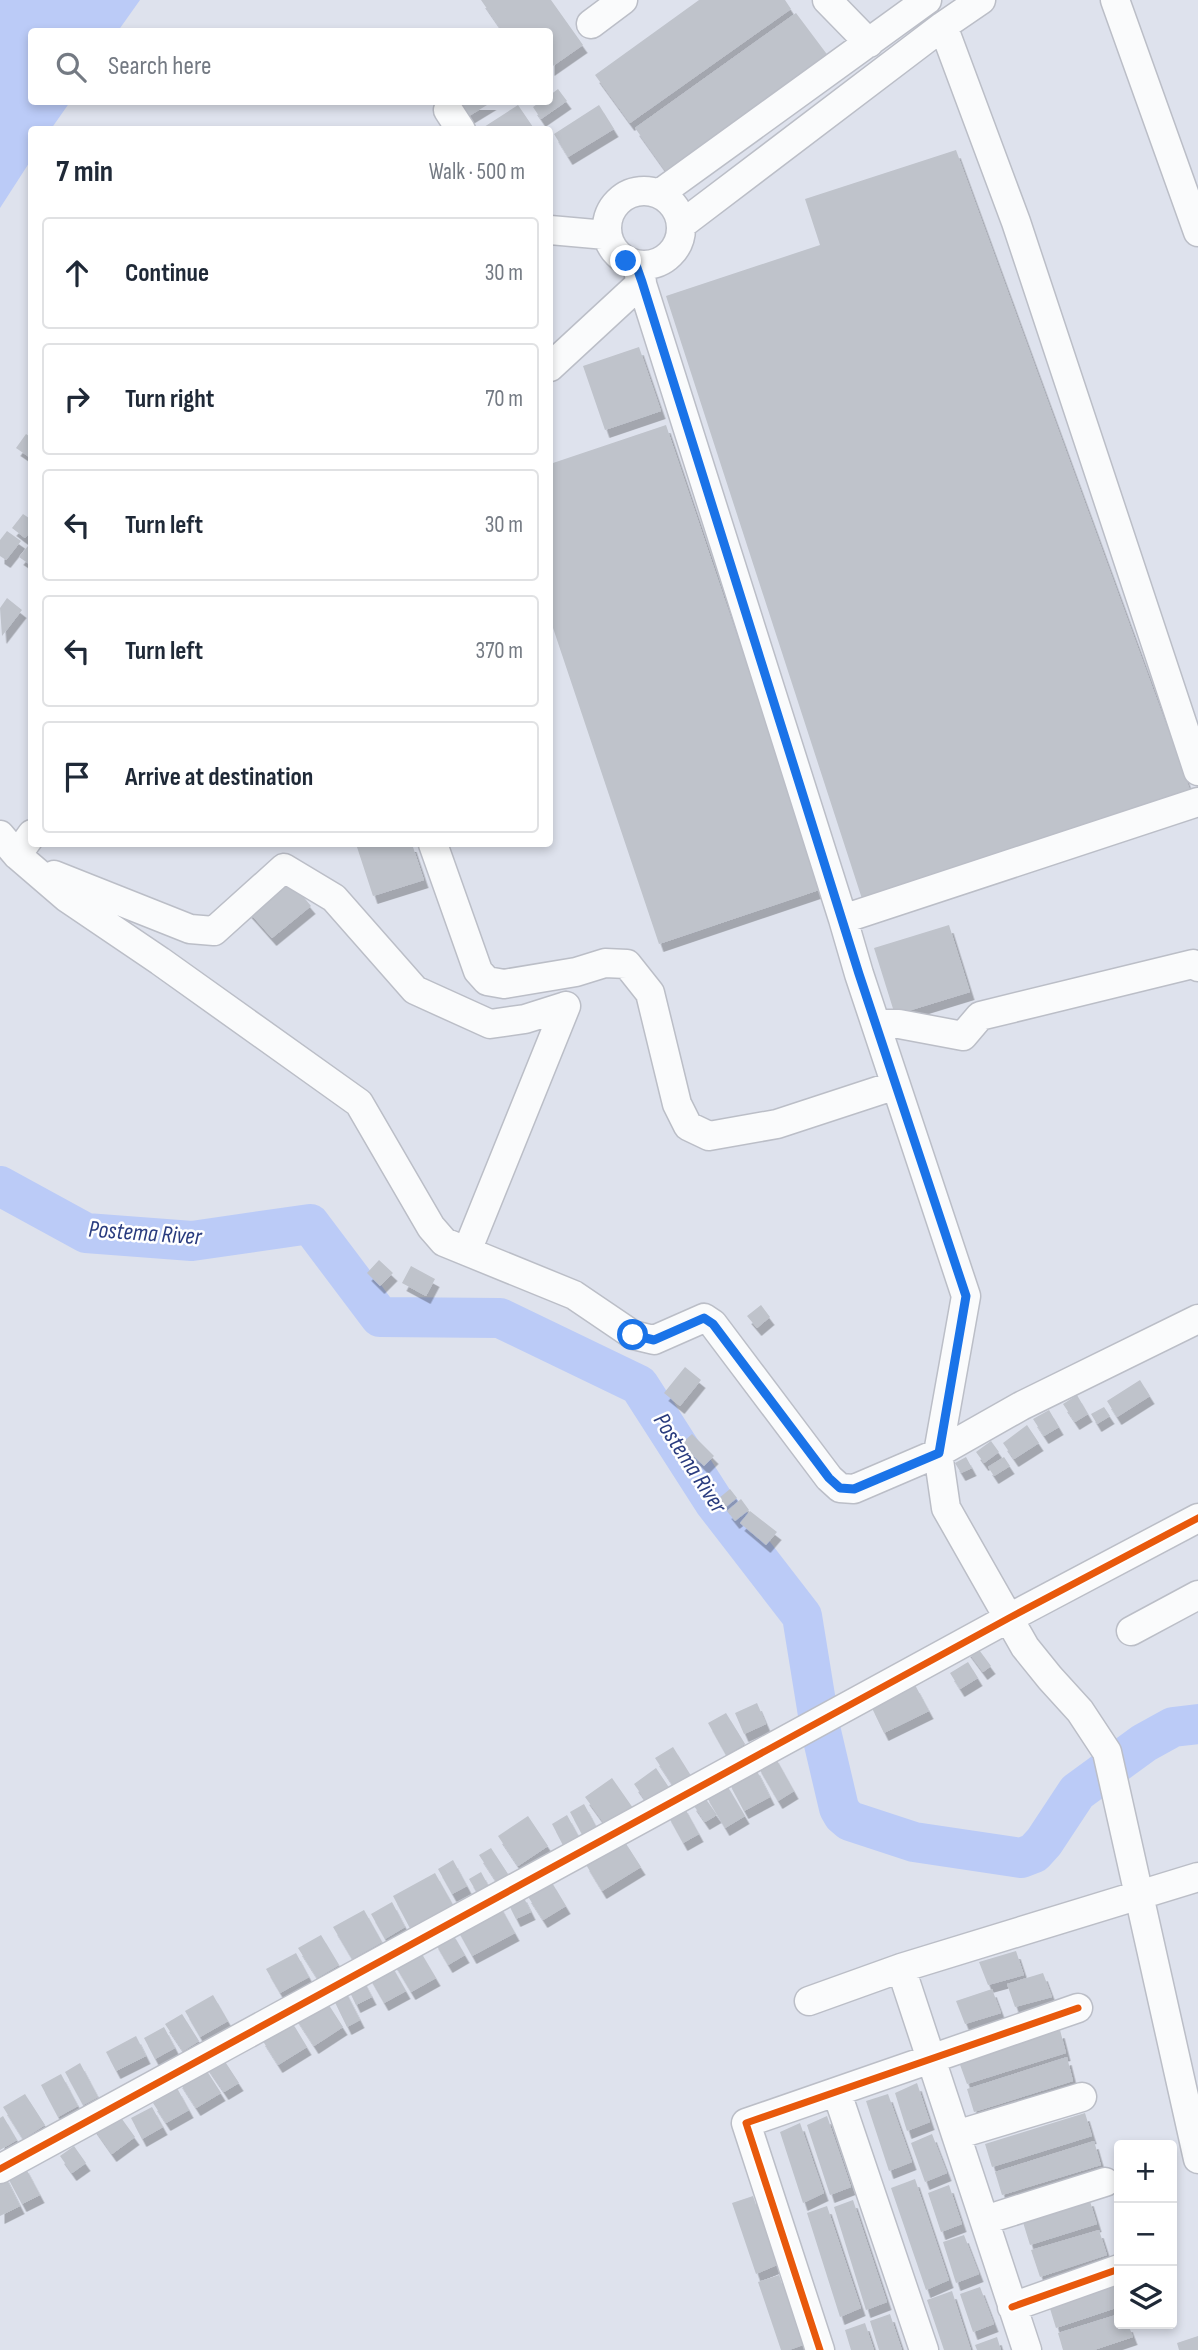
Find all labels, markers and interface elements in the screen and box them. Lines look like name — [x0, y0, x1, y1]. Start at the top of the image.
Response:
search box — [28, 28, 553, 105]
icon: search — [52, 48, 90, 86]
text: Search here — [108, 51, 211, 82]
text: 7 min — [56, 154, 113, 190]
text: Walk · 500 m — [429, 158, 525, 186]
route end — [610, 245, 641, 276]
icon: ahead — [58, 254, 96, 292]
text: Continue — [125, 258, 209, 289]
text: 30 m — [485, 259, 523, 287]
icon: right — [58, 380, 96, 418]
text: Turn right — [125, 384, 214, 415]
text: 70 m — [485, 385, 523, 413]
icon: left — [58, 506, 96, 544]
text: Turn left — [125, 510, 203, 541]
text: 30 m — [485, 511, 523, 539]
icon: left — [58, 632, 96, 670]
text: Turn left — [125, 636, 203, 667]
text: 370 m — [476, 637, 523, 665]
icon: arrive — [58, 758, 96, 796]
text: Arrive at destination — [125, 762, 313, 793]
water label: Postema River — [88, 1215, 204, 1252]
route start — [617, 1319, 648, 1350]
water label: Postema River — [647, 1408, 734, 1519]
map controls — [1114, 2140, 1177, 2329]
button: + — [1114, 2140, 1177, 2203]
button: − — [1114, 2203, 1177, 2266]
button: layers — [1114, 2266, 1177, 2329]

